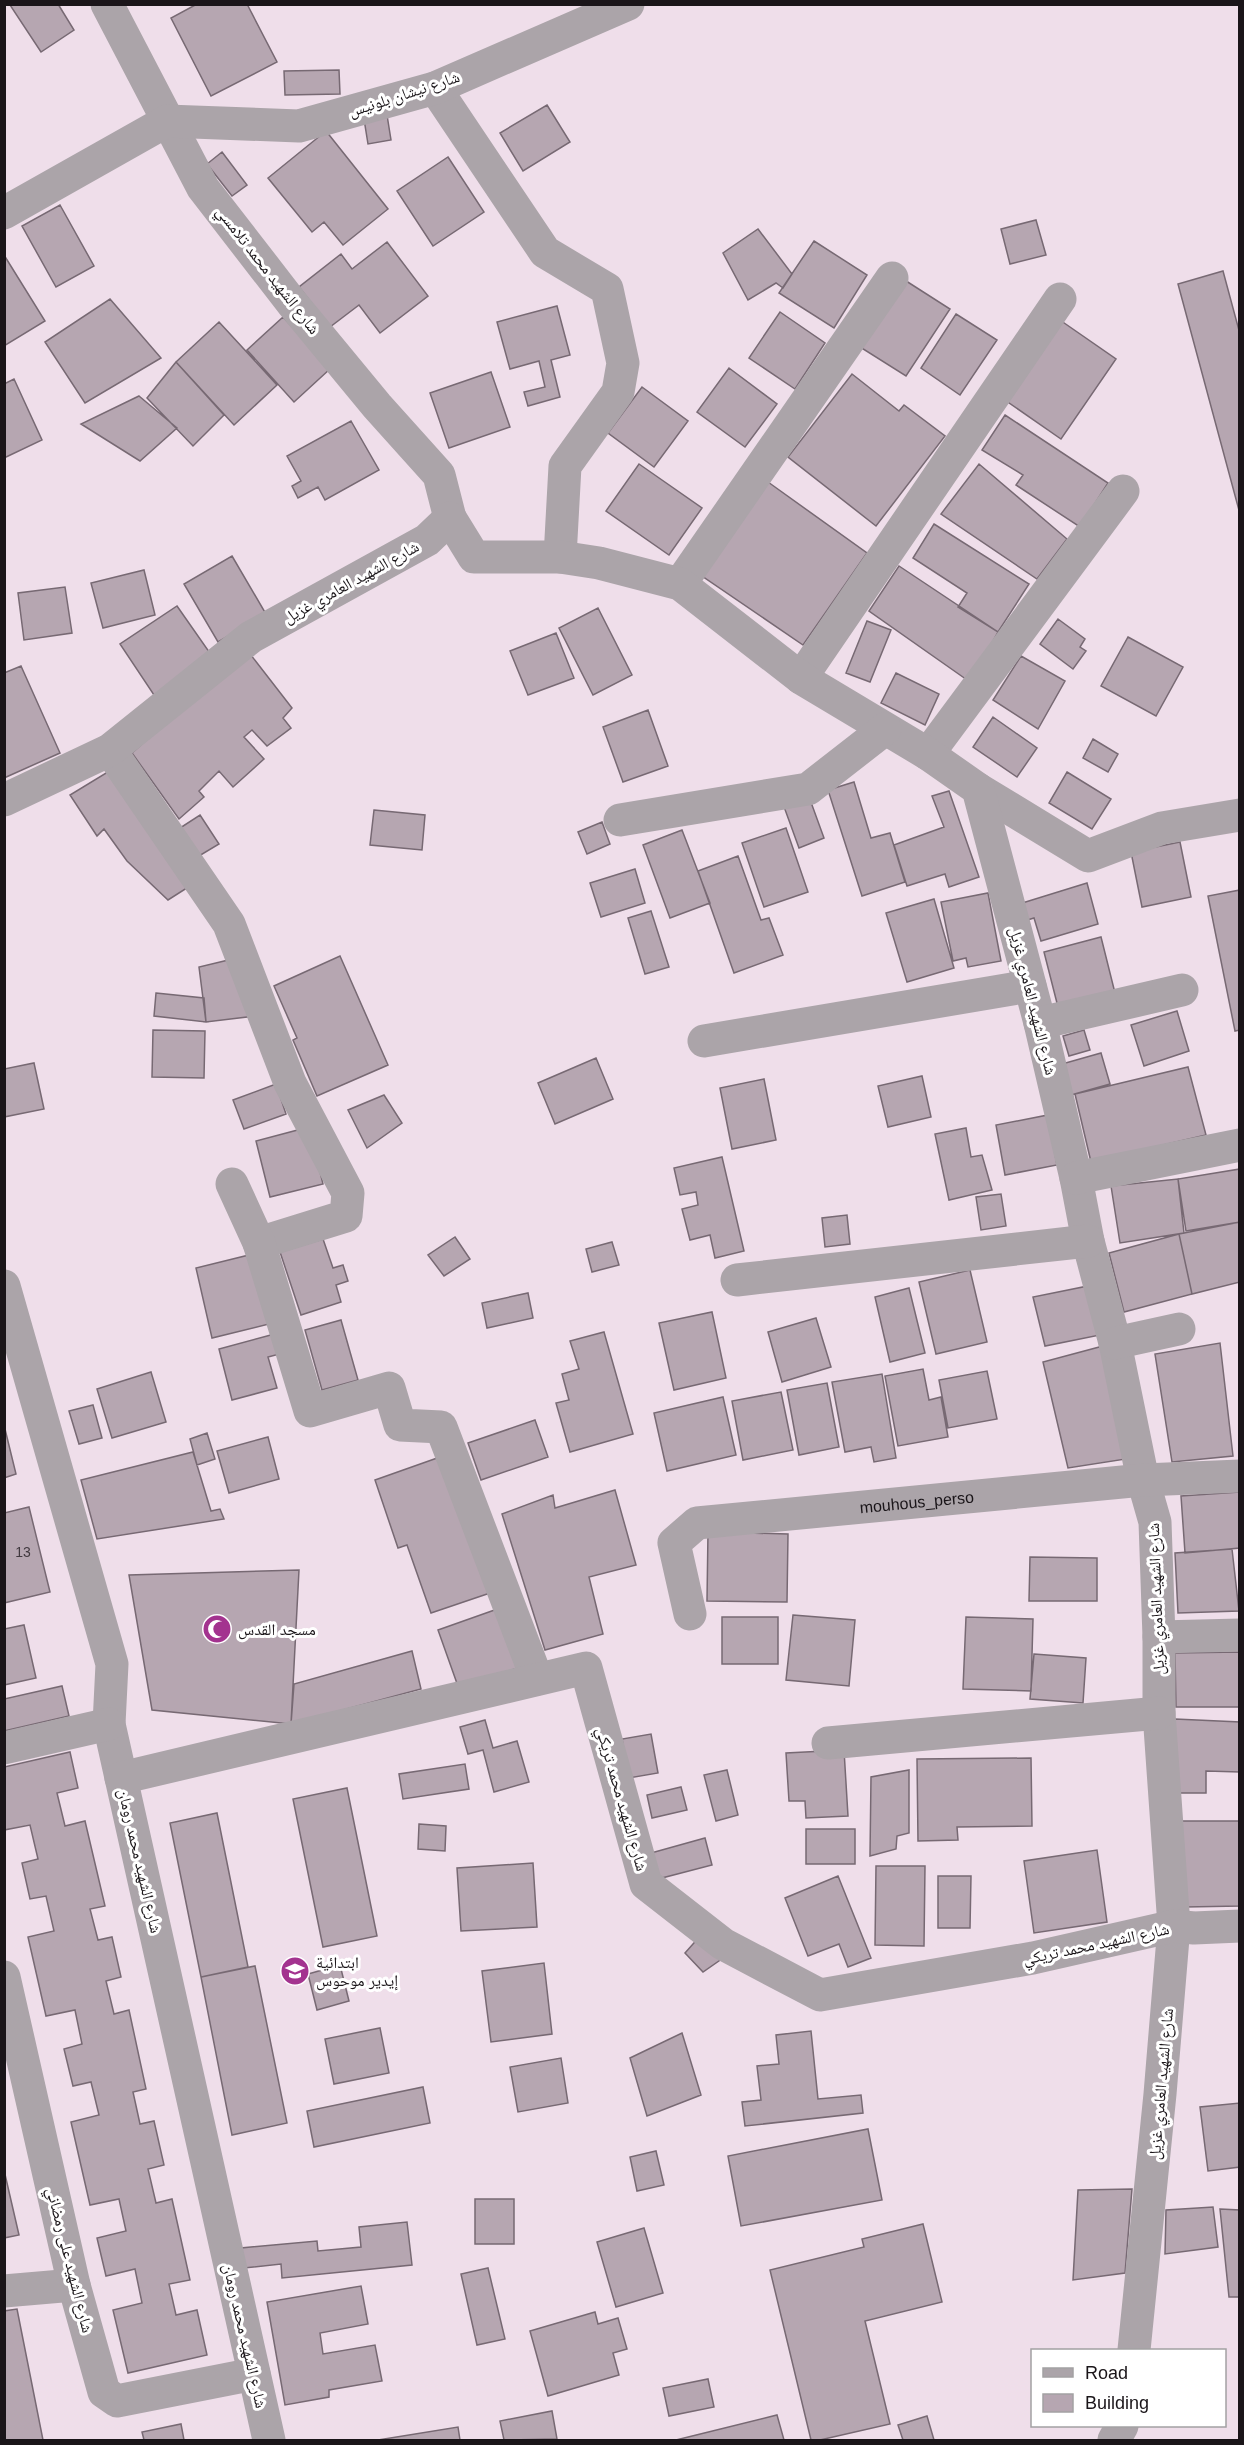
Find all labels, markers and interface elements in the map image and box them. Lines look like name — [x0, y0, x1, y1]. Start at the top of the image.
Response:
street label: شارع نيشان بلونيس — [346, 68, 462, 122]
street label: شارع الشهيد محمد تلامسي — [210, 203, 323, 340]
street label: شارع الشهيد العامري غزيل — [280, 538, 424, 630]
street label: شارع الشهيد العامري غزيل — [1002, 925, 1060, 1078]
street label: mouhous_perso — [859, 1488, 975, 1516]
street label: شارع الشهيد العامري غزيل — [1145, 1523, 1171, 1675]
house number: 13 — [15, 1544, 31, 1560]
mosque icon: مسجد القدس — [201, 1613, 233, 1645]
place label: مسجد القدس — [238, 1621, 316, 1640]
street label: شارع الشهيد محمد تريكي — [589, 1725, 651, 1874]
street label: شارع الشهيد محمد رومان — [113, 1787, 165, 1935]
street label: شارع الشهيد محمد تريكي — [1021, 1920, 1171, 1972]
place label: ابتدائية إيدير موحوس — [316, 1954, 398, 1991]
school or university icon: ابتدائية إيدير موحوس — [279, 1955, 311, 1987]
street label: شارع الشهيد العامري غزيل — [1146, 2008, 1180, 2161]
street label: شارع الشهيد على رمضاني — [40, 2185, 96, 2336]
street label: شارع الشهيد محمد رومان — [218, 2262, 270, 2410]
legend — [1031, 2349, 1226, 2427]
text: Road — [1085, 2363, 1128, 2383]
text: Building — [1085, 2393, 1149, 2413]

